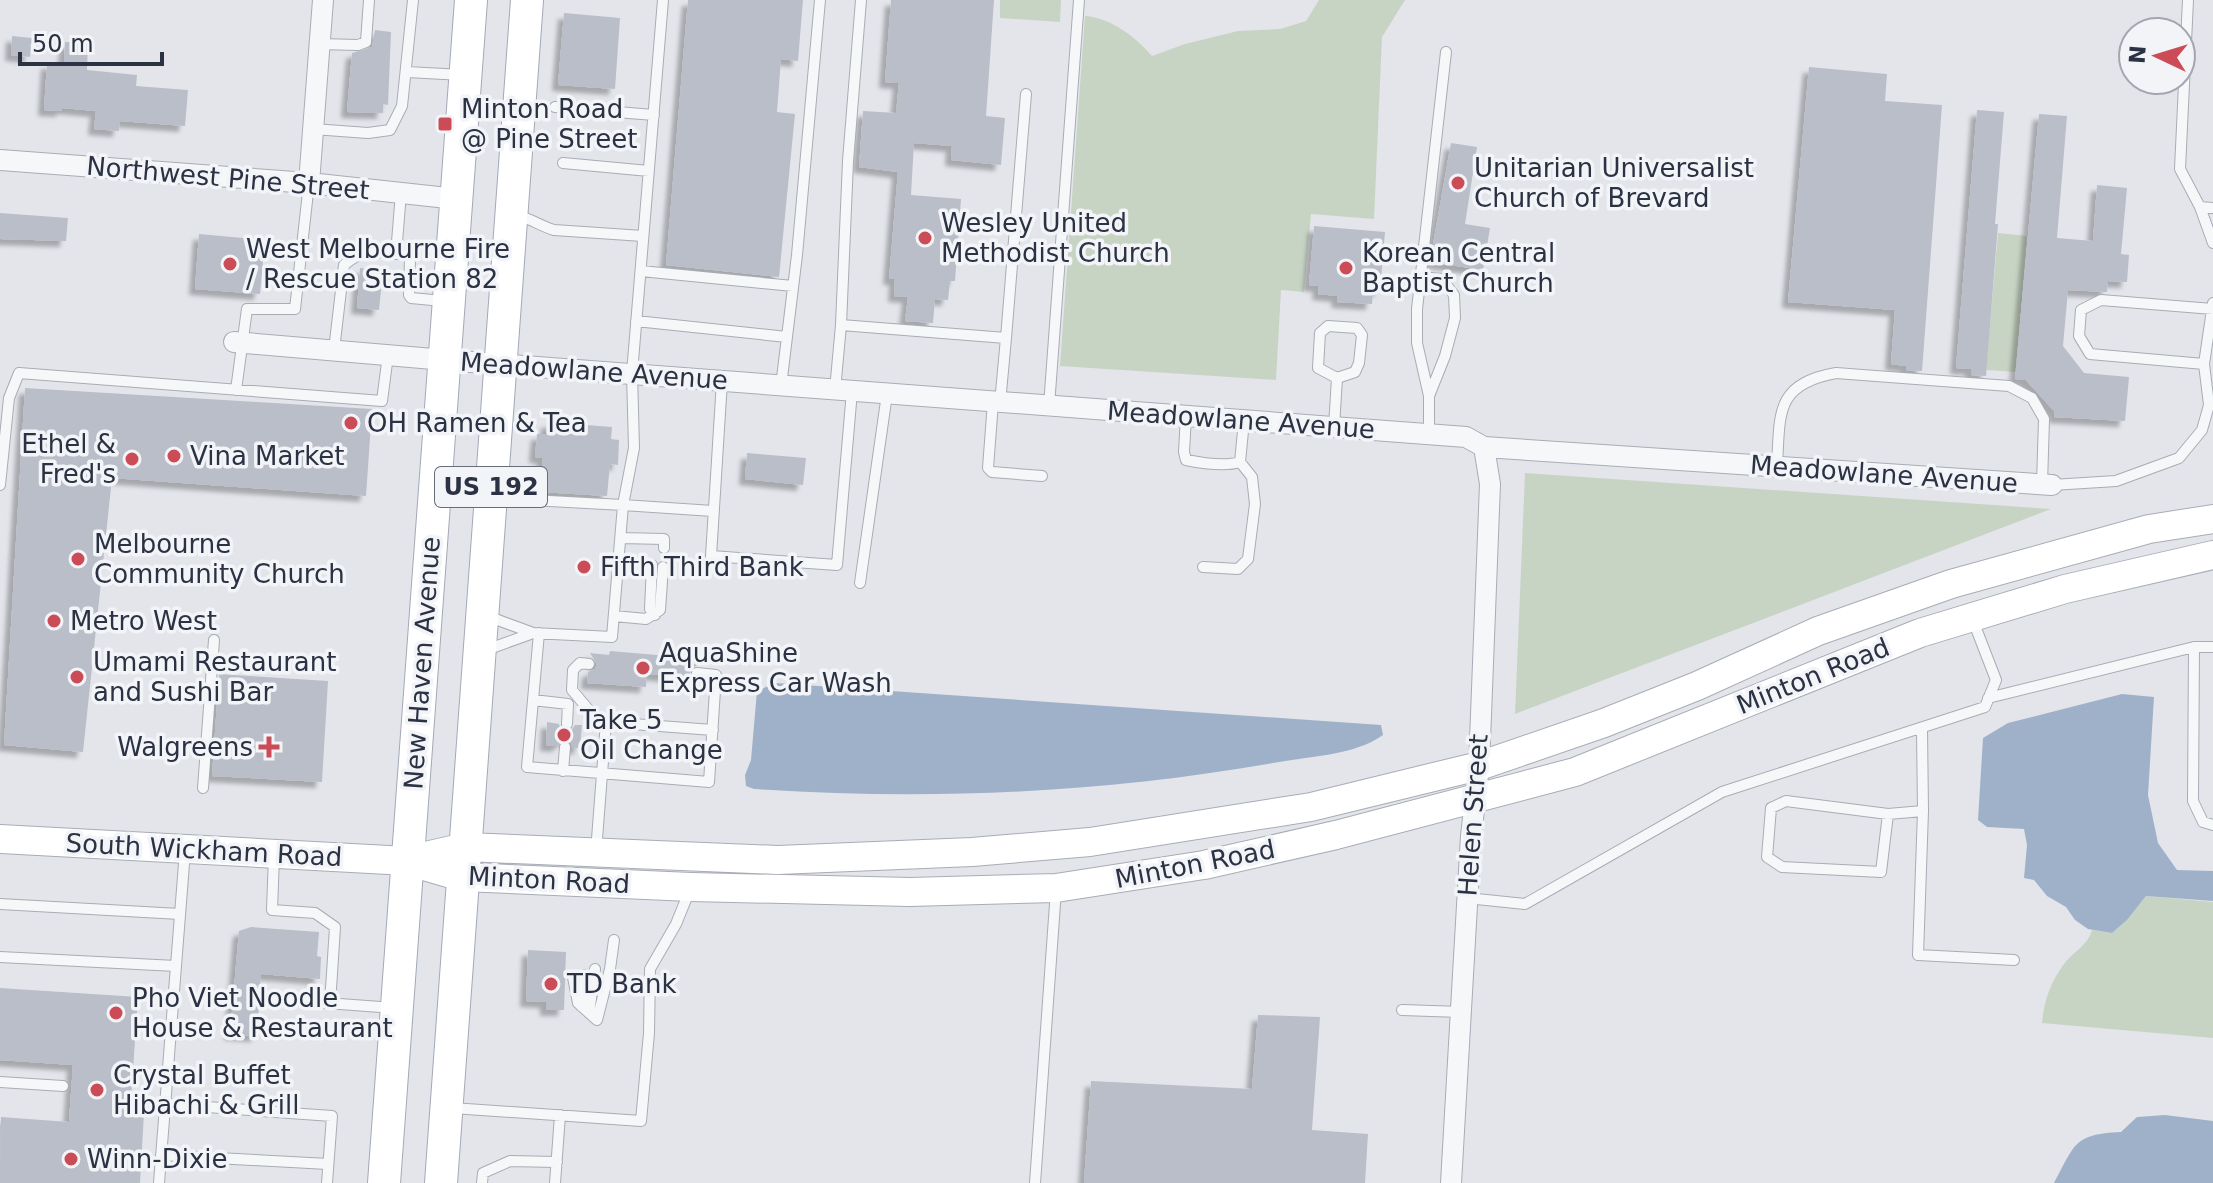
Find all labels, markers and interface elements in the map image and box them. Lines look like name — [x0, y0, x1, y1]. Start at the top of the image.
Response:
scale bar — [20, 16, 162, 66]
north arrow — [2117, 16, 2197, 96]
text: 50 m — [32, 30, 94, 58]
text: N — [2124, 45, 2151, 65]
place label: Minton Road @ Pine Street — [461, 94, 637, 154]
marker: Minton Road @ Pine Street — [436, 115, 454, 133]
street label: Northwest Pine Street — [85, 151, 371, 205]
place label: Unitarian Universalist Church of Brevard — [1474, 153, 1754, 213]
marker: Unitarian Universalist Church of Brevard — [1449, 174, 1467, 192]
place label: Wesley United Methodist Church — [941, 208, 1170, 268]
marker: Wesley United Methodist Church — [916, 229, 934, 247]
place label: West Melbourne Fire / Rescue Station 82 — [246, 234, 510, 294]
place label: Korean Central Baptist Church — [1362, 238, 1555, 298]
marker: West Melbourne Fire / Rescue Station 82 — [221, 255, 239, 273]
marker: Korean Central Baptist Church — [1337, 259, 1355, 277]
street label: Meadowlane Avenue — [459, 347, 729, 395]
street label: Meadowlane Avenue — [1106, 396, 1376, 444]
place label: OH Ramen & Tea — [367, 408, 587, 438]
marker: OH Ramen & Tea — [342, 414, 360, 432]
place label: Ethel & Fred's — [21, 429, 116, 489]
place label: Vina Market — [190, 441, 345, 471]
marker: Vina Market — [165, 447, 183, 465]
marker: Ethel & Fred's — [123, 450, 141, 468]
street label: Meadowlane Avenue — [1749, 450, 2019, 498]
road number: US 192 — [435, 467, 547, 507]
place label: Melbourne Community Church — [94, 529, 345, 589]
street label: New Haven Avenue — [398, 536, 446, 790]
marker: Melbourne Community Church — [69, 550, 87, 568]
place label: Fifth Third Bank — [600, 552, 804, 582]
marker: Fifth Third Bank — [575, 558, 593, 576]
place label: Metro West — [70, 606, 217, 636]
marker: Metro West — [45, 612, 63, 630]
street label: Minton Road — [1732, 632, 1894, 720]
place label: AquaShine Express Car Wash — [659, 638, 892, 698]
place label: Umami Restaurant and Sushi Bar — [93, 647, 336, 707]
marker: AquaShine Express Car Wash — [634, 659, 652, 677]
marker: Umami Restaurant and Sushi Bar — [68, 668, 86, 686]
place label: Take 5 Oil Change — [579, 705, 723, 765]
marker: Take 5 Oil Change — [555, 726, 573, 744]
place label: Walgreens — [117, 732, 253, 762]
street label: Helen Street — [1452, 733, 1494, 897]
marker: Walgreens — [260, 738, 278, 756]
street label: South Wickham Road — [65, 828, 343, 872]
street label: Minton Road — [1113, 834, 1277, 894]
street label: Minton Road — [467, 861, 631, 899]
place label: TD Bank — [566, 969, 676, 999]
marker: TD Bank — [542, 975, 560, 993]
place label: Pho Viet Noodle House & Restaurant — [132, 983, 393, 1043]
marker: Pho Viet Noodle House & Restaurant — [107, 1004, 125, 1022]
place label: Crystal Buffet Hibachi & Grill — [113, 1060, 300, 1120]
marker: Crystal Buffet Hibachi & Grill — [88, 1081, 106, 1099]
place label: Winn-Dixie — [87, 1144, 228, 1174]
marker: Winn-Dixie — [62, 1150, 80, 1168]

